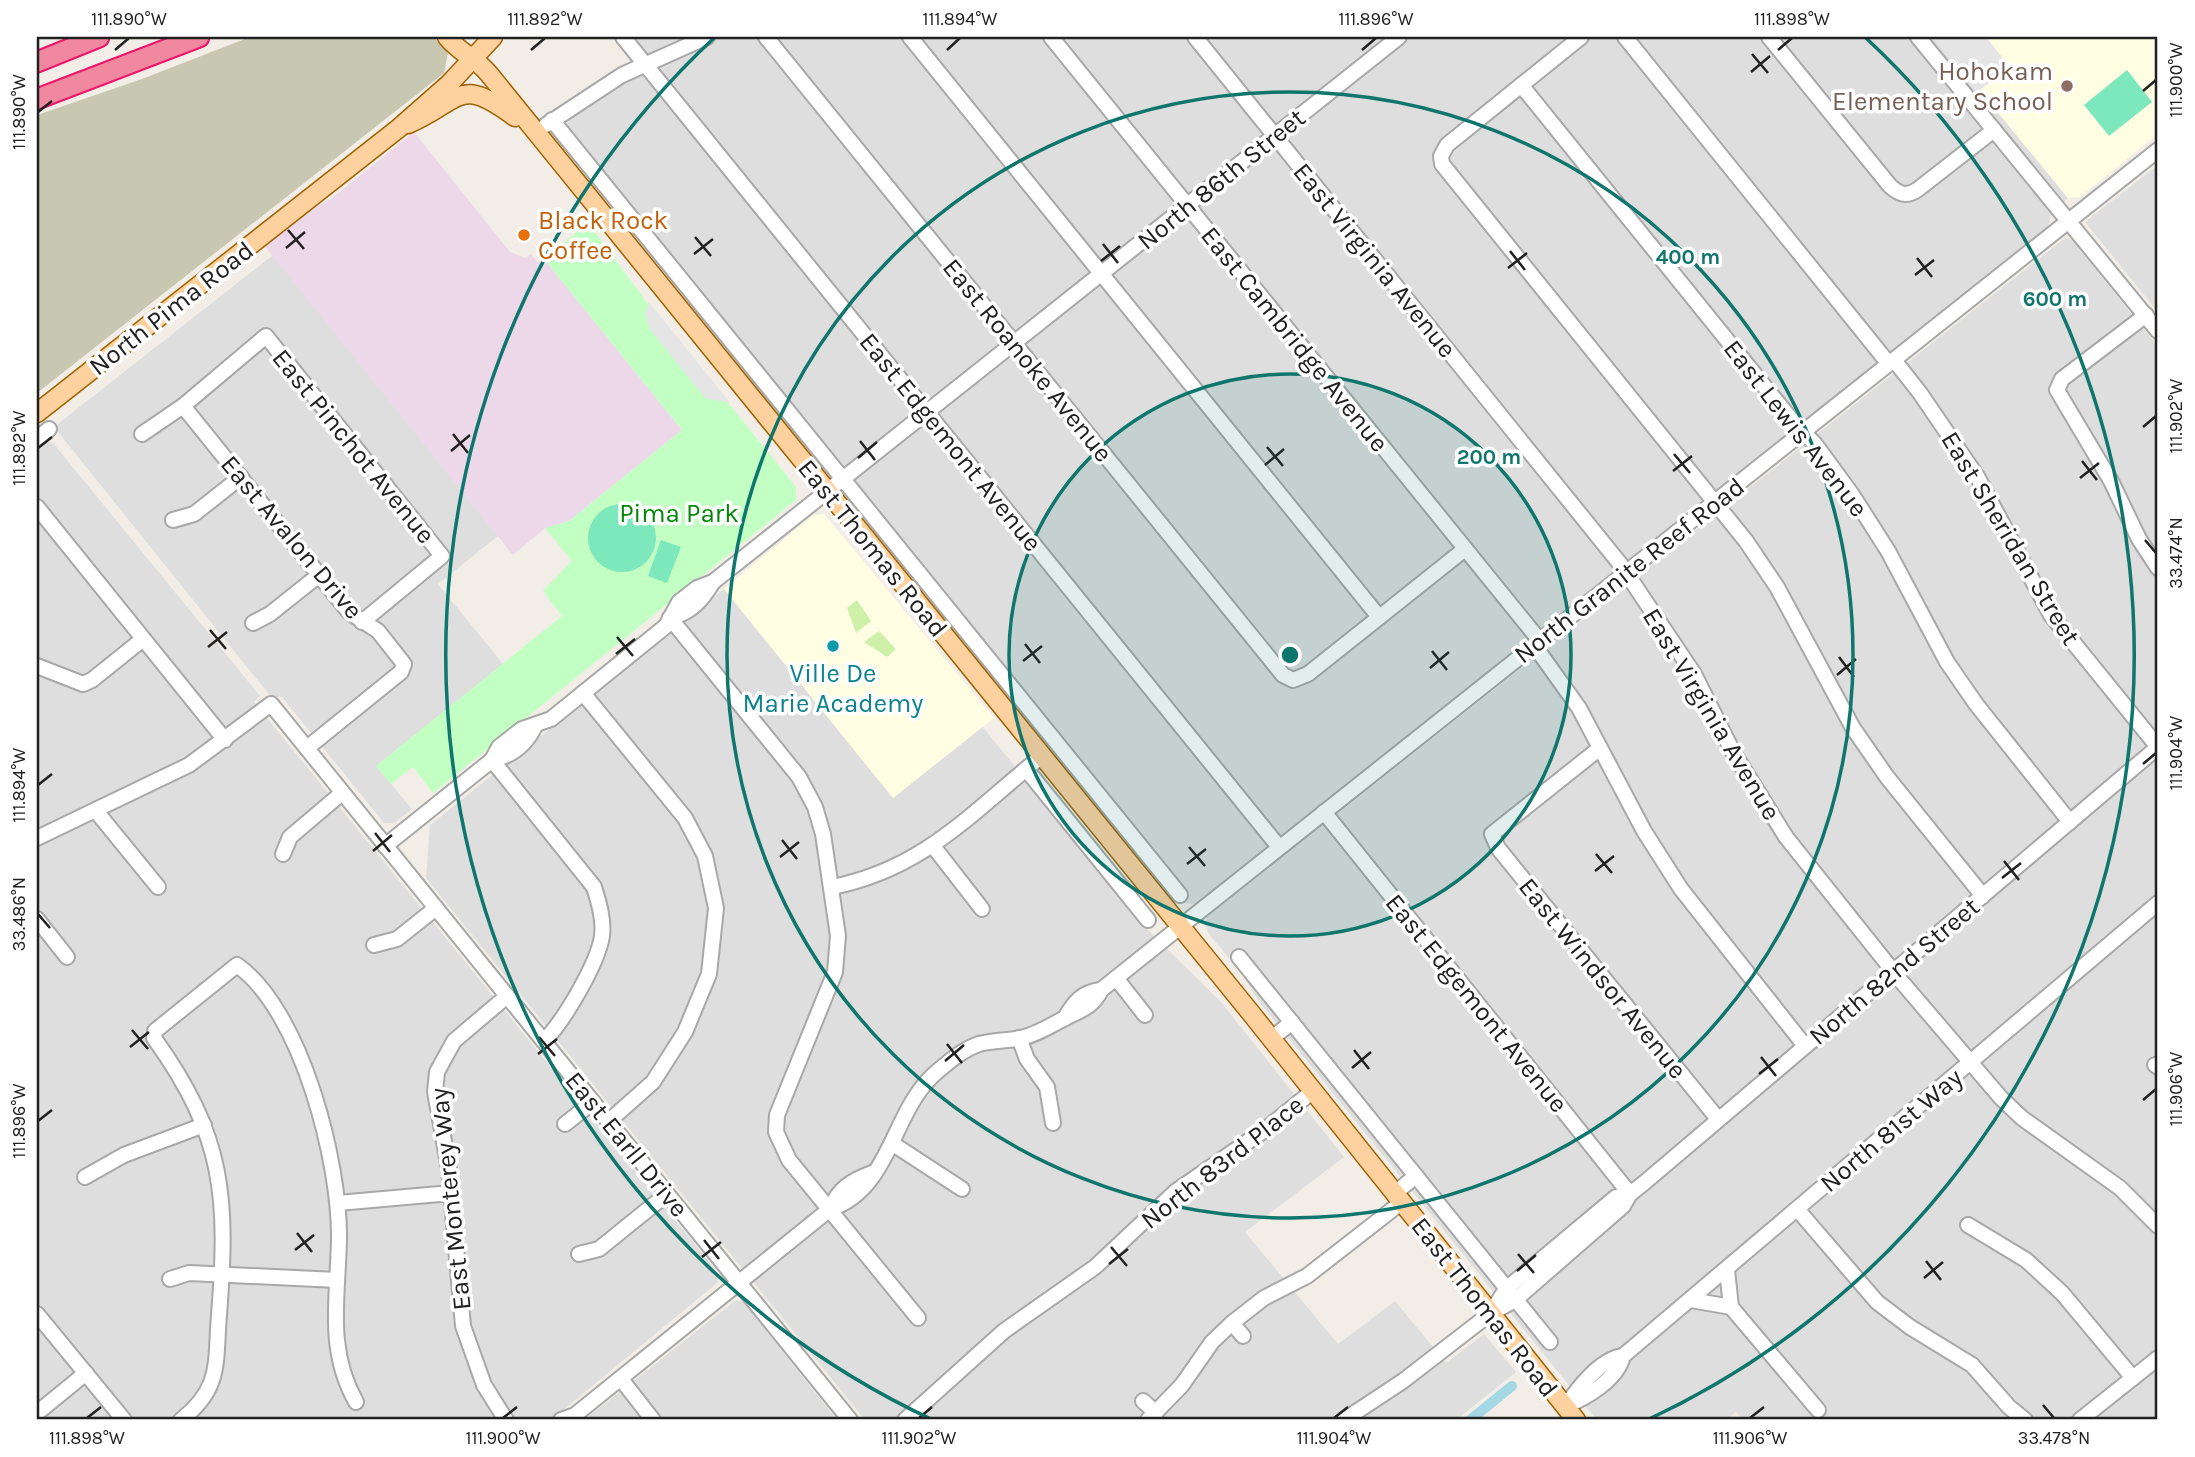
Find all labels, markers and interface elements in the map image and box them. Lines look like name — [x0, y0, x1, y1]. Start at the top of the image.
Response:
text: 111.890°W — [91, 8, 167, 30]
text: 111.892°W — [507, 8, 583, 30]
text: 111.894°W — [923, 8, 997, 30]
text: 111.896°W — [1338, 8, 1414, 30]
text: 111.898°W — [1754, 8, 1830, 30]
text: 111.900°W — [2165, 42, 2187, 118]
place label: Hohokam Elementary School — [1832, 56, 2053, 117]
text: 111.890°W — [8, 74, 30, 150]
marker: Hohokam Elementary School — [2059, 78, 2075, 94]
street label: North 86th Street — [1131, 102, 1312, 257]
street label: East Virginia Avenue — [1286, 157, 1463, 364]
place label: Black Rock Coffee — [538, 205, 668, 266]
street label: East Cambridge Avenue — [1194, 220, 1395, 458]
marker: Black Rock Coffee — [516, 227, 532, 243]
street label: North Pima Road — [83, 235, 260, 382]
text: 400 m — [1656, 245, 1720, 269]
street label: East Roanoke Avenue — [936, 252, 1119, 468]
text: 600 m — [2023, 287, 2087, 311]
street label: East Edgemont Avenue — [853, 327, 1048, 558]
street label: East Lewis Avenue — [1717, 334, 1874, 523]
street label: East Pinchot Avenue — [266, 343, 442, 550]
text: 111.902°W — [2165, 379, 2187, 453]
text: 111.892°W — [8, 410, 30, 486]
street label: East Sheridan Street — [1935, 426, 2087, 651]
text: 200 m — [1457, 445, 1521, 469]
street label: East Avalon Drive — [214, 449, 369, 626]
street label: East Thomas Road — [791, 453, 954, 643]
street label: North Granite Reef Road — [1508, 471, 1751, 670]
park label: Pima Park — [619, 498, 739, 529]
text: 33.474°N — [2165, 517, 2187, 589]
street label: East Virginia Avenue — [1636, 603, 1787, 826]
marker: Ville De Marie Academy — [825, 638, 841, 654]
centre of rings — [1278, 643, 1302, 667]
place label: Ville De Marie Academy — [743, 658, 923, 719]
text: 111.904°W — [2165, 716, 2187, 790]
text: 111.894°W — [8, 748, 30, 822]
street label: East Windsor Avenue — [1512, 872, 1693, 1085]
text: 33.486°N — [8, 877, 30, 951]
street label: East Edgemont Avenue — [1379, 888, 1574, 1119]
street label: North 82nd Street — [1803, 891, 1986, 1052]
text: 111.906°W — [2165, 1052, 2187, 1126]
street label: North 81st Way — [1814, 1062, 1969, 1199]
street label: East Earll Drive — [558, 1065, 695, 1223]
text: 111.896°W — [8, 1083, 30, 1159]
street label: East Monterey Way — [423, 1086, 478, 1312]
street label: North 83rd Place — [1135, 1089, 1310, 1236]
street label: East Thomas Road — [1405, 1211, 1564, 1403]
text: 111.898°W — [49, 1427, 125, 1449]
text: 111.900°W — [465, 1427, 541, 1449]
text: 111.902°W — [882, 1427, 956, 1449]
text: 111.904°W — [1297, 1427, 1371, 1449]
text: 111.906°W — [1713, 1427, 1787, 1449]
text: 33.478°N — [2018, 1427, 2090, 1449]

